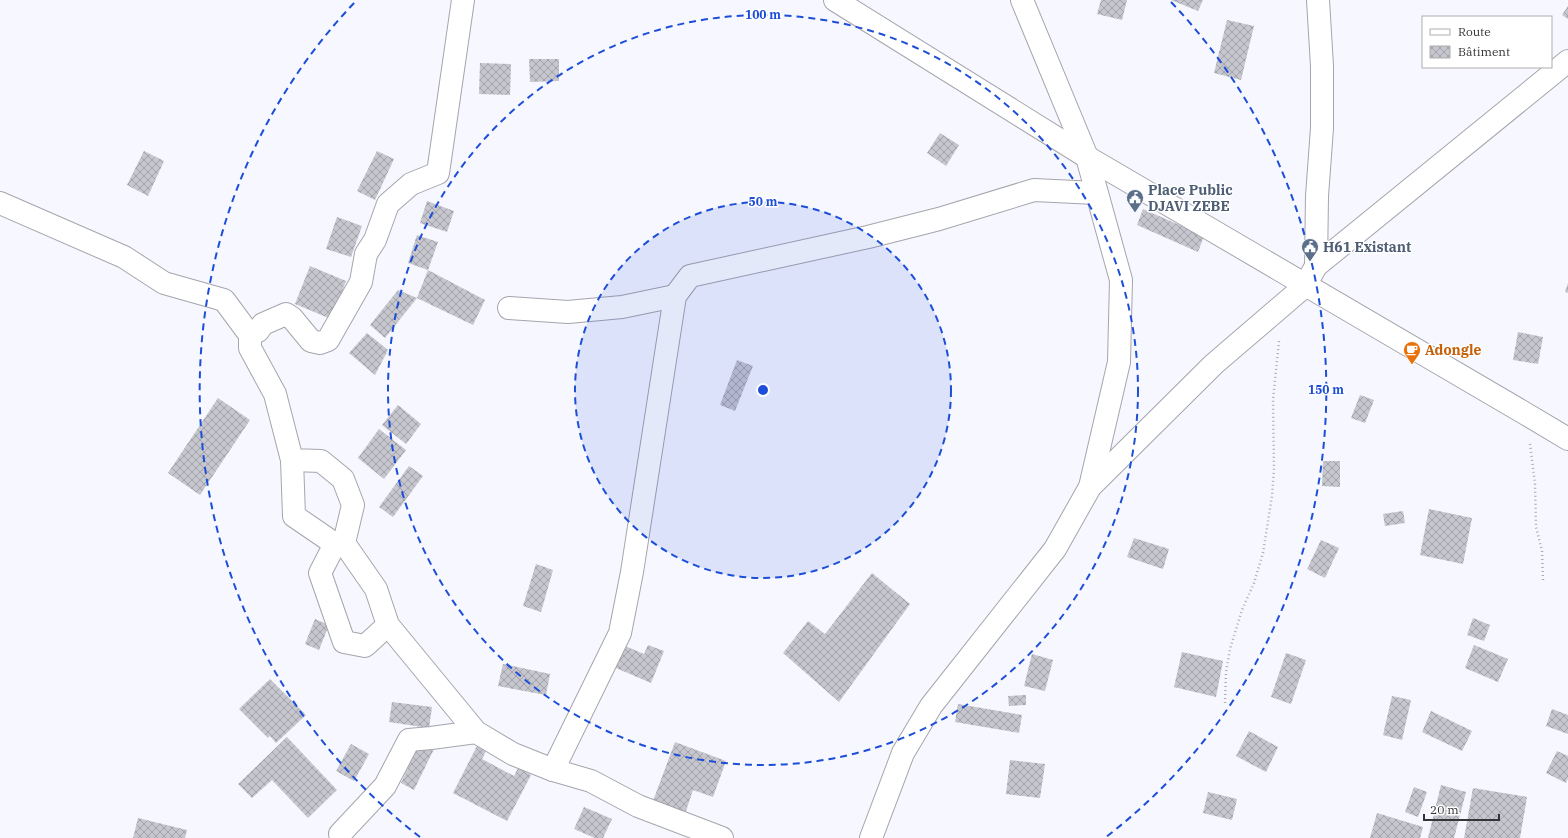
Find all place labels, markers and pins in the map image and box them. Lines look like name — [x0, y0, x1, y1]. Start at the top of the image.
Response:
place label: Place Public DJAVI ZEBE — [1148, 181, 1233, 215]
public building icon: Place Public DJAVI ZEBE — [1125, 188, 1145, 213]
public building icon: H61 Existant — [1300, 237, 1320, 262]
place label: H61 Existant — [1323, 238, 1411, 256]
cafe icon: Adongle — [1402, 340, 1422, 365]
place label: Adongle — [1425, 341, 1482, 359]
centre of rings — [756, 383, 770, 397]

